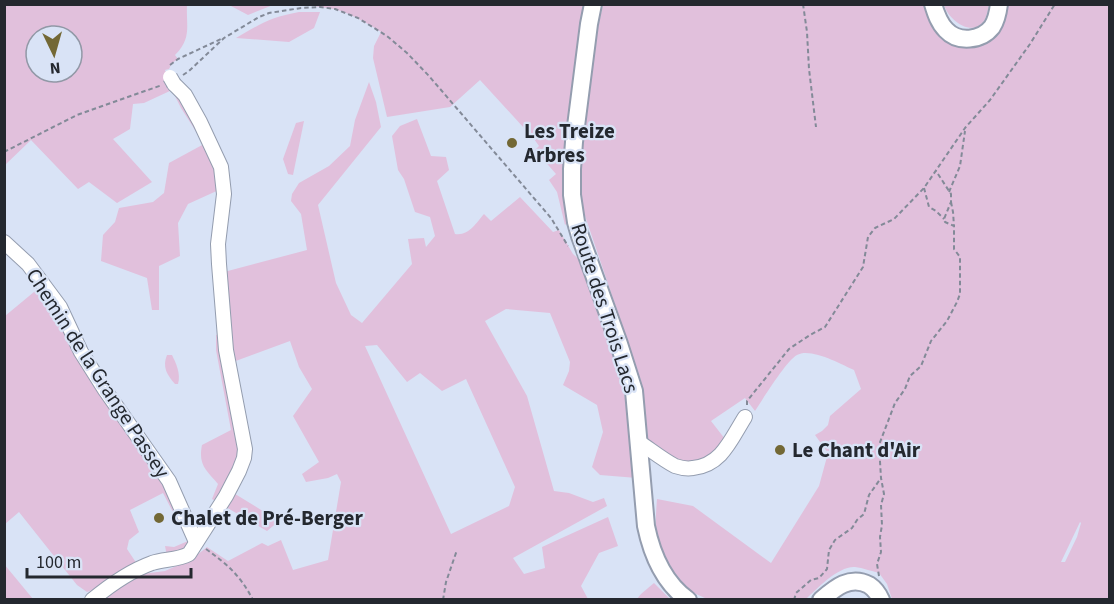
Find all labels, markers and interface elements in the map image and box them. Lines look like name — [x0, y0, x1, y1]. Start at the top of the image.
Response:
north arrow — [24, 24, 84, 84]
text: N — [49, 57, 61, 79]
place label: Les Treize Arbres — [523, 116, 615, 170]
marker: Les Treize Arbres — [505, 136, 519, 150]
street label: Route des Trois Lacs — [563, 219, 647, 397]
street label: Chemin de la Grange Passey — [19, 262, 177, 484]
place label: Le Chant d'Air — [792, 435, 921, 465]
marker: Le Chant d'Air — [773, 443, 787, 457]
place label: Chalet de Pré-Berger — [171, 503, 363, 533]
marker: Chalet de Pré-Berger — [152, 511, 166, 525]
scale bar — [27, 541, 190, 579]
text: 100 m — [36, 550, 81, 575]

